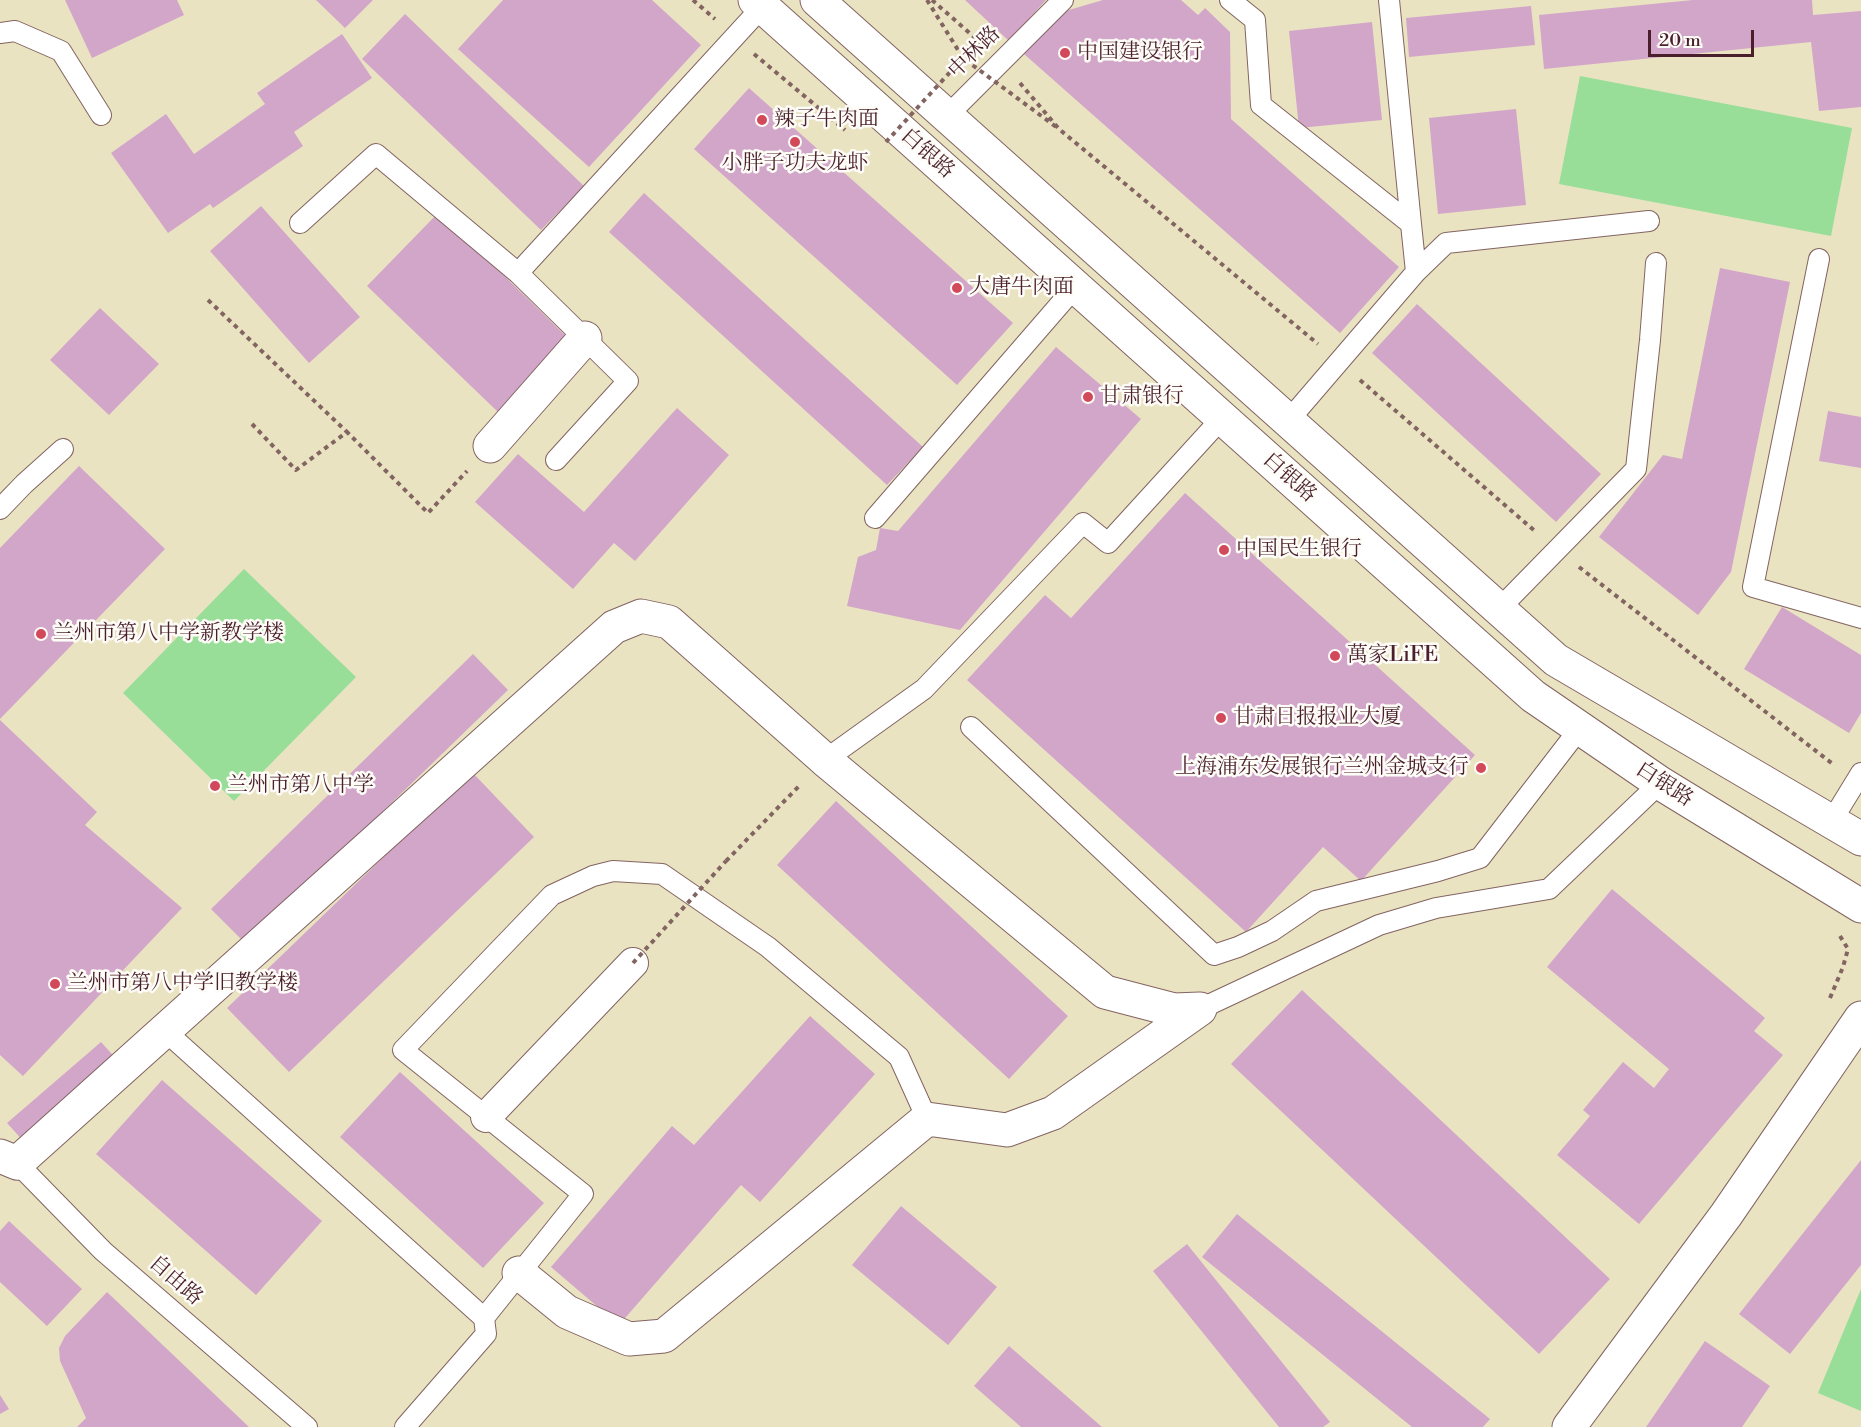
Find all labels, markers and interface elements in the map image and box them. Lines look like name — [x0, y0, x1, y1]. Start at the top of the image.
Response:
scale bar — [1651, 18, 1758, 56]
street label: 中林路 — [944, 22, 1006, 84]
text: 20 m — [1659, 29, 1701, 52]
place label: 中国建设银行 — [1077, 40, 1203, 66]
marker: 中国建设银行 — [1058, 46, 1072, 60]
place label: 辣子牛肉面 — [774, 107, 879, 133]
marker: 辣子牛肉面 — [755, 113, 769, 127]
street label: 白银路 — [895, 124, 959, 184]
marker: 小胖子功夫龙虾 — [788, 135, 802, 149]
place label: 小胖子功夫龙虾 — [722, 151, 868, 177]
place label: 大唐牛肉面 — [969, 275, 1074, 301]
marker: 大唐牛肉面 — [950, 281, 964, 295]
place label: 甘肃银行 — [1100, 384, 1184, 410]
marker: 甘肃银行 — [1081, 390, 1095, 404]
street label: 白银路 — [1257, 448, 1321, 508]
place label: 中国民生银行 — [1236, 537, 1362, 563]
marker: 中国民生银行 — [1217, 543, 1231, 557]
place label: 兰州市第八中学新教学楼 — [53, 621, 284, 647]
marker: 兰州市第八中学新教学楼 — [34, 627, 48, 641]
place label: 萬家LiFE — [1347, 643, 1438, 669]
marker: 萬家LiFE — [1328, 649, 1342, 663]
place label: 甘肃日报报业大厦 — [1233, 705, 1401, 731]
marker: 甘肃日报报业大厦 — [1214, 711, 1228, 725]
place label: 上海浦东发展银行兰州金城支行 — [1175, 755, 1469, 781]
street label: 白银路 — [1631, 757, 1697, 813]
marker: 上海浦东发展银行兰州金城支行 — [1474, 761, 1488, 775]
place label: 兰州市第八中学 — [227, 773, 374, 799]
marker: 兰州市第八中学 — [208, 779, 222, 793]
place label: 兰州市第八中学旧教学楼 — [67, 971, 298, 997]
marker: 兰州市第八中学旧教学楼 — [48, 977, 62, 991]
street label: 自由路 — [143, 1251, 207, 1311]

